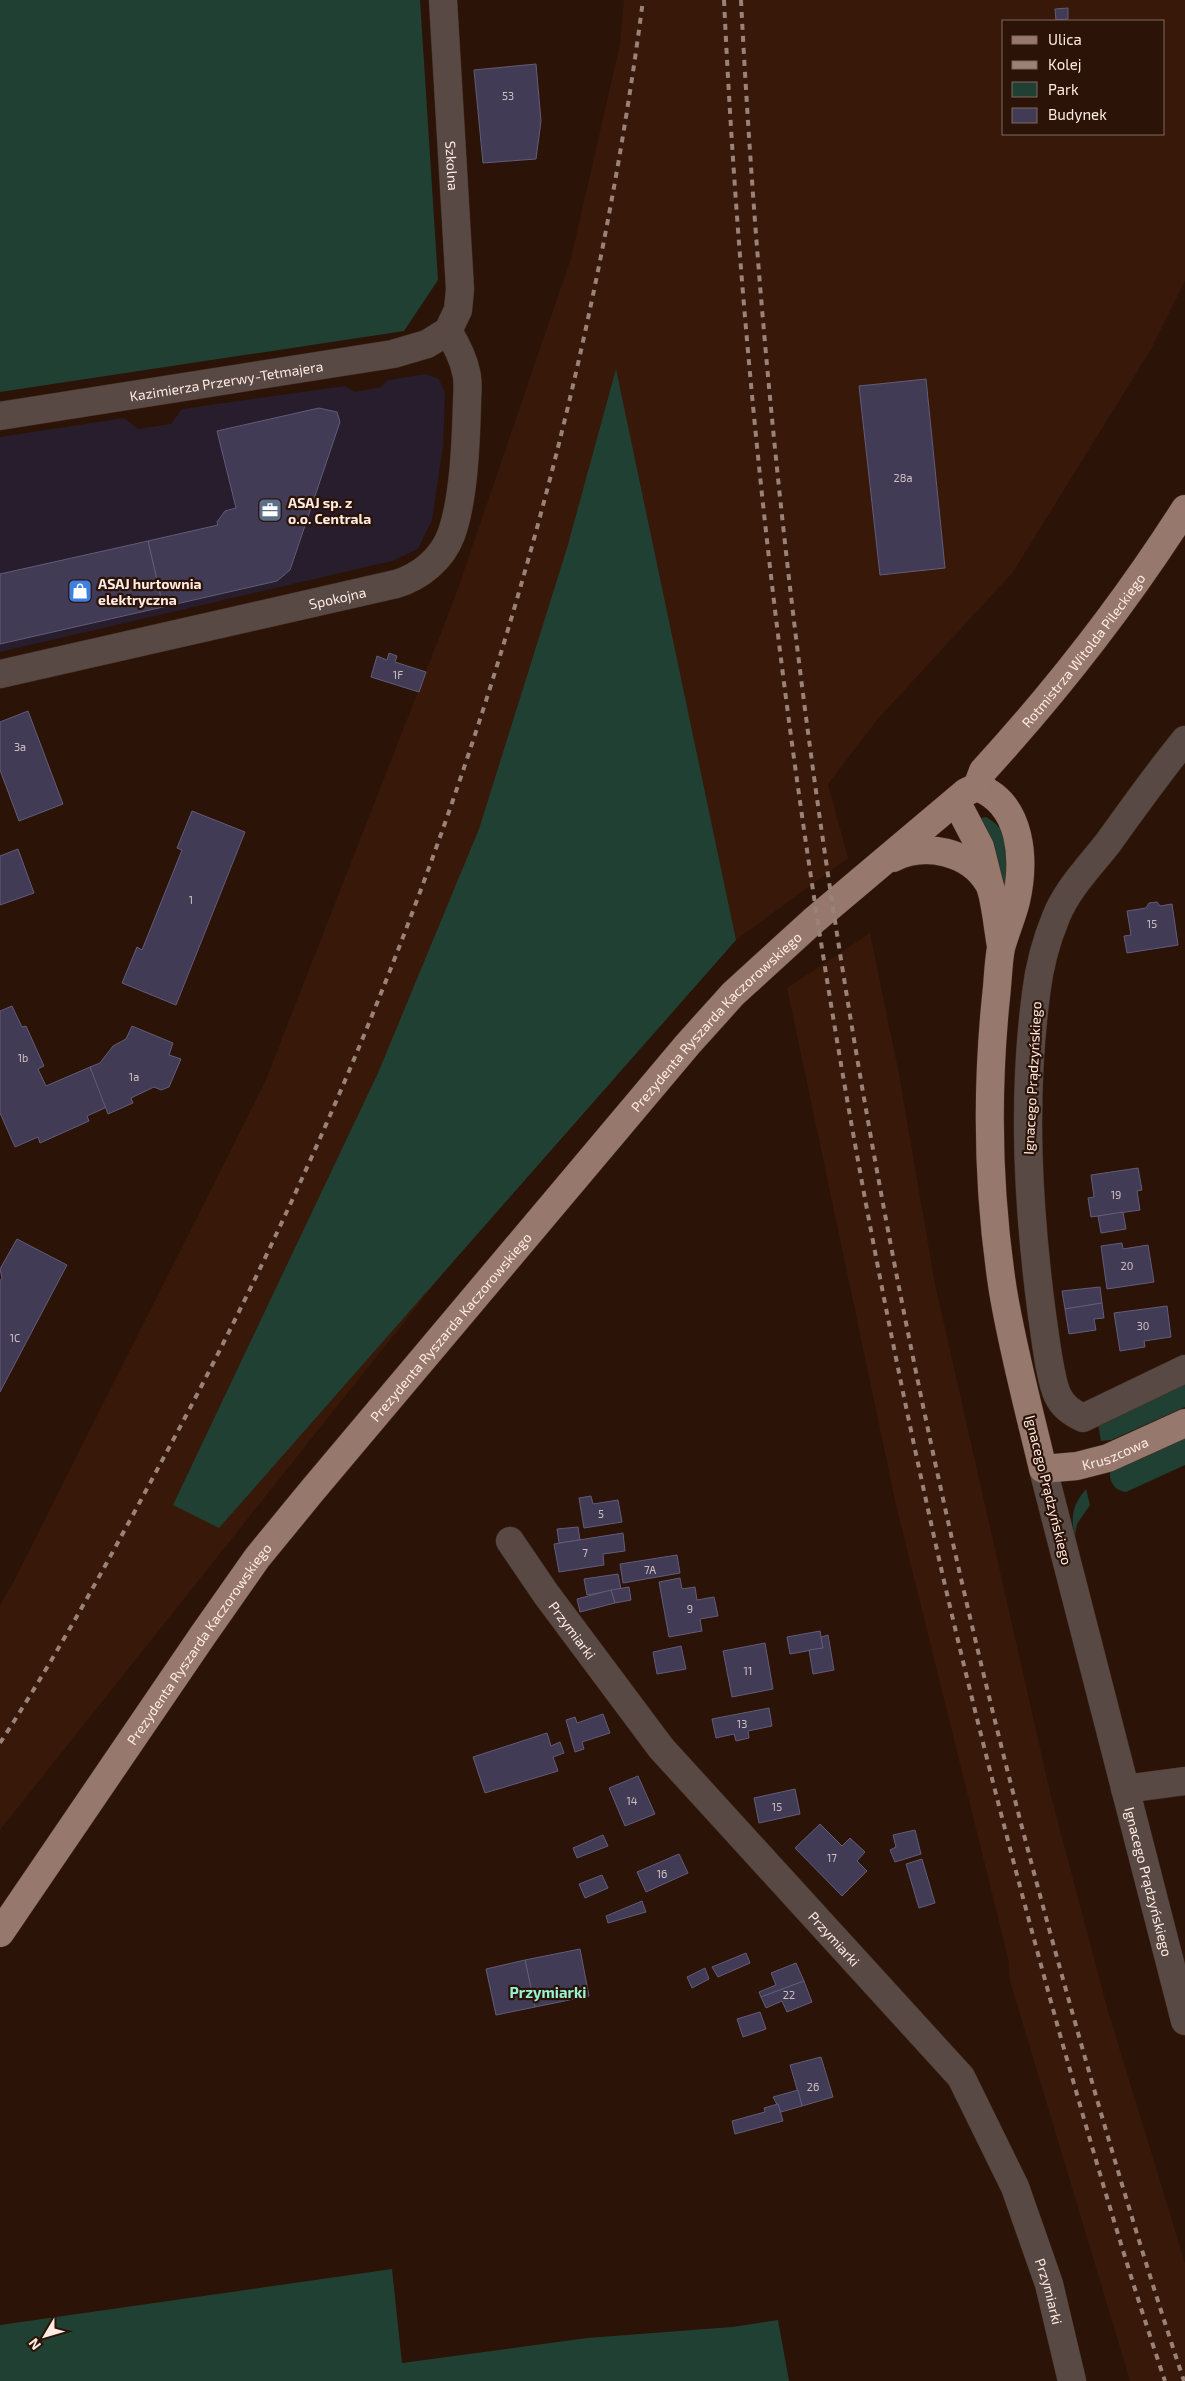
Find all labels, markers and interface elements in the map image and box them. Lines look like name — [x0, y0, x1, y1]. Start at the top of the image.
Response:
legend — [1002, 20, 1165, 135]
text: Ulica — [1048, 30, 1082, 48]
text: Kolej — [1048, 55, 1081, 74]
text: Park — [1048, 80, 1079, 98]
house number: 53 — [502, 89, 514, 102]
text: Budynek — [1048, 105, 1107, 123]
street label: Szkolna — [443, 140, 463, 191]
street label: Kazimierza Przerwy-Tetmajera — [128, 357, 324, 404]
house number: 28a — [894, 471, 912, 484]
place label: ASAJ sp. z o.o. Centrala — [288, 494, 371, 527]
office icon: ASAJ sp. z o.o. Centrala — [257, 497, 283, 523]
street label: Rotmistrza Witolda Pileckiego — [1017, 570, 1148, 730]
place label: ASAJ hurtownia elektryczna — [98, 575, 202, 608]
shop icon: ASAJ hurtownia elektryczna — [67, 578, 93, 604]
street label: Spokojna — [307, 583, 368, 612]
house number: 1F — [393, 668, 403, 681]
house number: 3a — [14, 740, 26, 753]
house number: 1 — [189, 893, 193, 906]
house number: 15 — [1147, 917, 1157, 930]
street label: Prezydenta Ryszarda Kaczorowskiego — [627, 928, 805, 1115]
street label: Ignacego Prądzyńskiego — [1019, 1001, 1045, 1155]
house number: 1b — [18, 1051, 28, 1064]
house number: 1a — [129, 1070, 139, 1083]
house number: 19 — [1111, 1188, 1121, 1201]
street label: Prezydenta Ryszarda Kaczorowskiego — [366, 1229, 535, 1425]
house number: 20 — [1121, 1259, 1133, 1272]
house number: 30 — [1137, 1319, 1149, 1332]
house number: 1C — [10, 1331, 20, 1344]
street label: Ignacego Prądzyńskiego — [1022, 1413, 1076, 1567]
street label: Kruszcowa — [1080, 1432, 1151, 1473]
house number: 5 — [598, 1507, 604, 1520]
street label: Prezydenta Ryszarda Kaczorowskiego — [123, 1539, 275, 1748]
house number: 7 — [582, 1546, 588, 1559]
house number: 7A — [644, 1563, 656, 1576]
street label: Przymiarki — [546, 1598, 600, 1662]
house number: 9 — [687, 1602, 693, 1615]
house number: 11 — [744, 1664, 752, 1677]
house number: 13 — [737, 1717, 747, 1730]
house number: 14 — [626, 1794, 638, 1807]
house number: 15 — [772, 1800, 782, 1813]
street label: Ignacego Prądzyńskiego — [1122, 1805, 1177, 1958]
house number: 17 — [827, 1851, 837, 1864]
house number: 16 — [657, 1867, 667, 1880]
street label: Przymiarki — [805, 1908, 864, 1969]
district label: Przymiarki — [510, 1983, 586, 2002]
house number: 22 — [783, 1988, 795, 2001]
house number: 26 — [807, 2080, 819, 2093]
street label: Przymiarki — [1032, 2256, 1067, 2326]
north arrow — [20, 2311, 70, 2361]
text: N — [25, 2335, 44, 2354]

